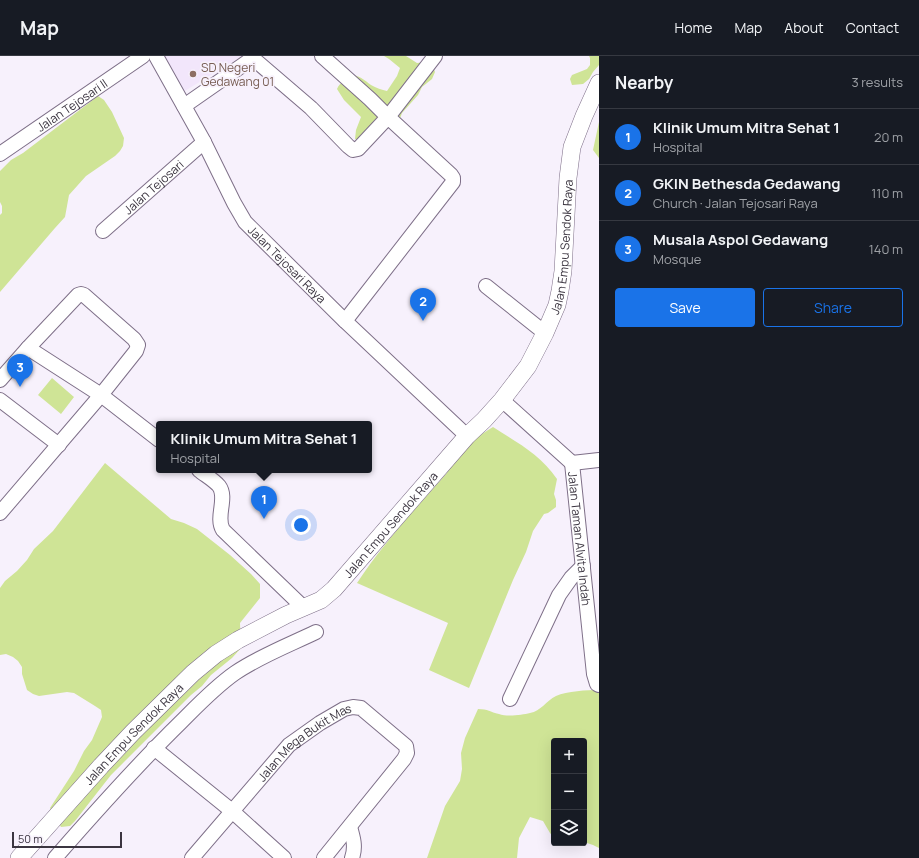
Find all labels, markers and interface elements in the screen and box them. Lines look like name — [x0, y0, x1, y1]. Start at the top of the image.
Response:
text: Map — [20, 15, 59, 41]
text: Home — [675, 18, 712, 37]
text: Map — [734, 18, 762, 37]
text: About — [784, 18, 824, 37]
text: Contact — [846, 18, 899, 37]
place label: SD Negeri Gedawang 01 — [201, 59, 274, 90]
marker: SD Negeri Gedawang 01 — [188, 69, 198, 79]
text: Nearby — [615, 71, 673, 94]
text: 3 results — [851, 73, 903, 91]
street label: Jalan Tejosari II — [33, 74, 111, 135]
text: Klinik Umum Mitra Sehat 1 — [653, 117, 840, 138]
text: 1 — [625, 128, 631, 146]
text: 20 m — [874, 128, 903, 146]
text: Hospital — [653, 138, 703, 156]
street label: Jalan Tejosari — [120, 156, 187, 218]
text: GKIN Bethesda Gedawang — [653, 173, 841, 194]
street label: Jalan Empu Sendok Raya — [546, 179, 576, 317]
text: 2 — [624, 184, 632, 202]
text: 110 m — [871, 184, 903, 202]
text: Church · Jalan Tejosari Raya — [653, 194, 818, 212]
street label: Jalan Tejosari Raya — [245, 221, 330, 306]
text: Musala Aspol Gedawang — [653, 229, 828, 250]
text: 3 — [624, 240, 632, 258]
text: 140 m — [869, 240, 903, 258]
text: Mosque — [653, 250, 701, 268]
pin: 2 — [410, 288, 436, 321]
button: Save — [615, 288, 755, 327]
button: Share — [763, 288, 903, 327]
pin: 3 — [7, 354, 33, 387]
popup — [156, 421, 372, 473]
text: Klinik Umum Mitra Sehat 1 — [171, 428, 357, 449]
text: Hospital — [171, 449, 220, 467]
street label: Jalan Empu Sendok Raya — [339, 468, 441, 581]
street label: Jalan Taman Alvita Indah — [564, 471, 595, 606]
pin: 1 — [251, 486, 277, 519]
your location — [291, 515, 311, 535]
street label: Jalan Empu Sendok Raya — [80, 679, 187, 788]
street label: Jalan Mega Bukit Mas — [253, 699, 353, 785]
map controls — [551, 738, 587, 846]
button: + — [551, 738, 587, 774]
button: − — [551, 774, 587, 810]
button: layers — [551, 810, 587, 846]
scale bar — [12, 830, 122, 849]
text: 50 m — [18, 831, 43, 846]

